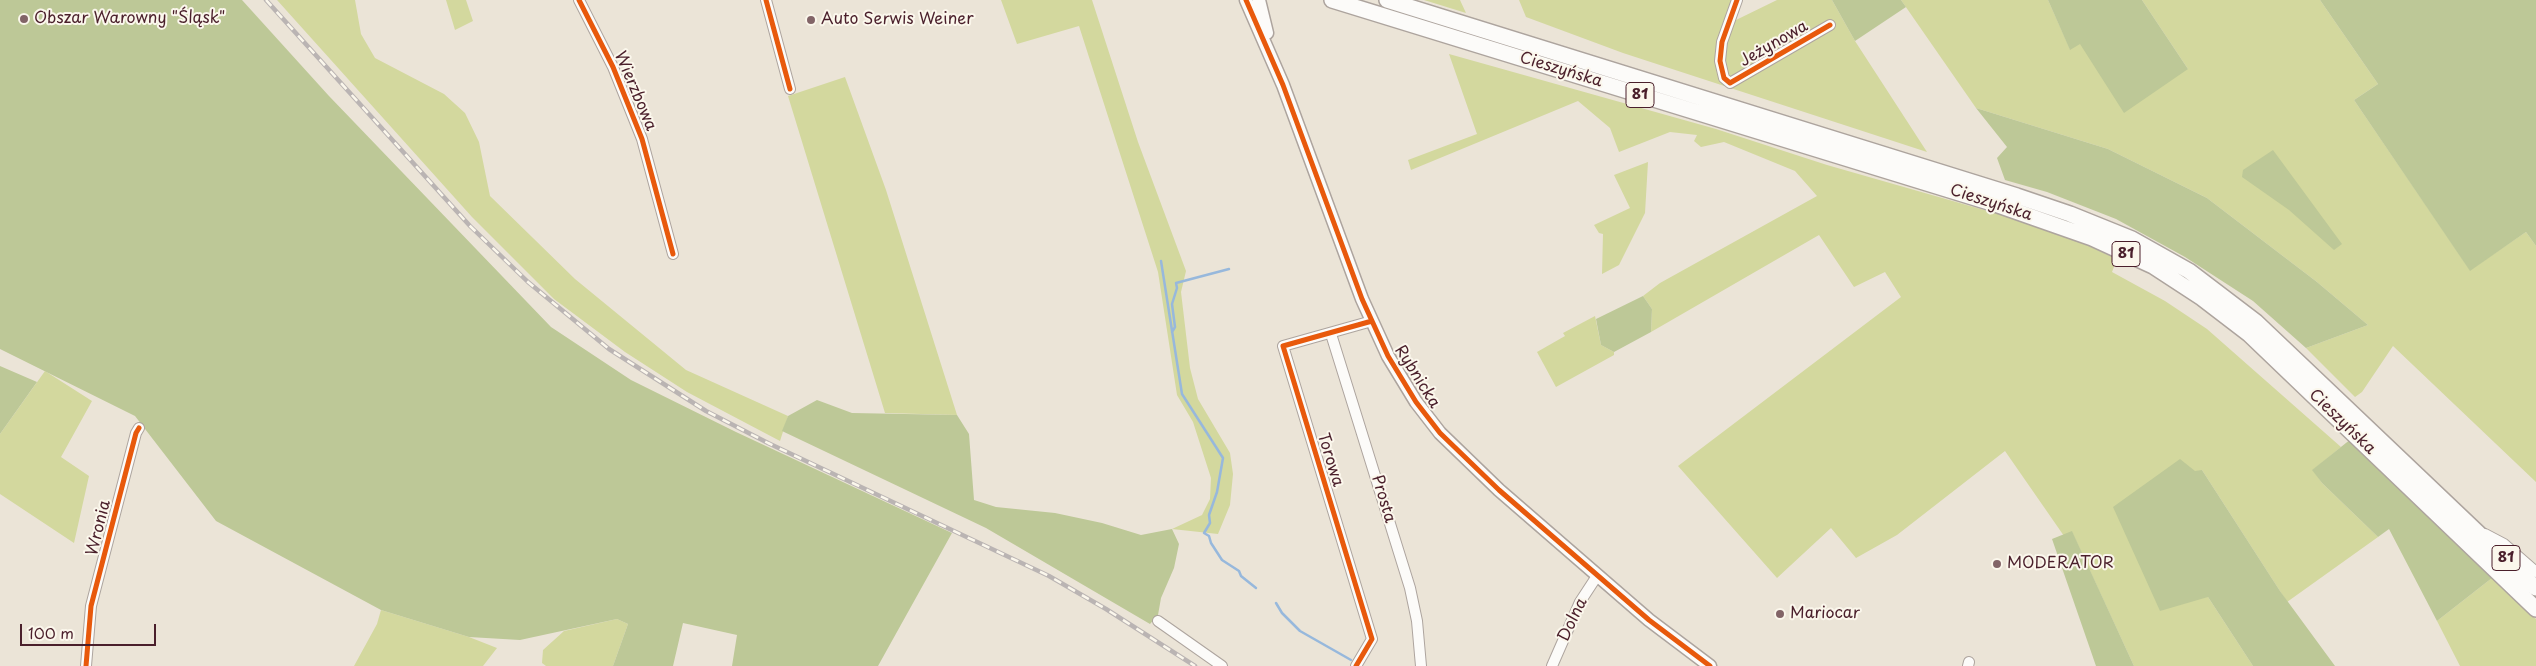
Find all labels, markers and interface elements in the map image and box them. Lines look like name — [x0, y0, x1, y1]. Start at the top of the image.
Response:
place label: Obszar Warowny "Śląsk" — [34, 9, 225, 29]
place label: Auto Serwis Weiner — [821, 10, 974, 30]
marker: Obszar Warowny "Śląsk" — [18, 13, 30, 25]
marker: Auto Serwis Weiner — [805, 14, 817, 26]
street label: Jeżynowa — [1737, 17, 1811, 71]
street label: Wierzbowa — [610, 48, 660, 134]
street label: Cieszyńska — [1517, 48, 1605, 92]
road number: 81 — [1626, 82, 1654, 108]
street label: Cieszyńska — [1947, 181, 2035, 225]
road number: 81 — [2112, 242, 2140, 266]
street label: Rybnicka — [1390, 342, 1444, 412]
street label: Cieszyńska — [2305, 385, 2379, 459]
street label: Torowa — [1313, 431, 1347, 489]
street label: Prosta — [1367, 473, 1399, 525]
street label: Wronia — [83, 498, 115, 558]
road number: 81 — [2492, 546, 2520, 570]
place label: MODERATOR — [2007, 554, 2114, 574]
marker: MODERATOR — [1991, 558, 2003, 570]
street label: Dolna — [1554, 595, 1592, 645]
place label: Mariocar — [1790, 604, 1860, 624]
marker: Mariocar — [1774, 608, 1786, 620]
scale bar — [22, 614, 159, 646]
text: 100 m — [28, 621, 74, 644]

